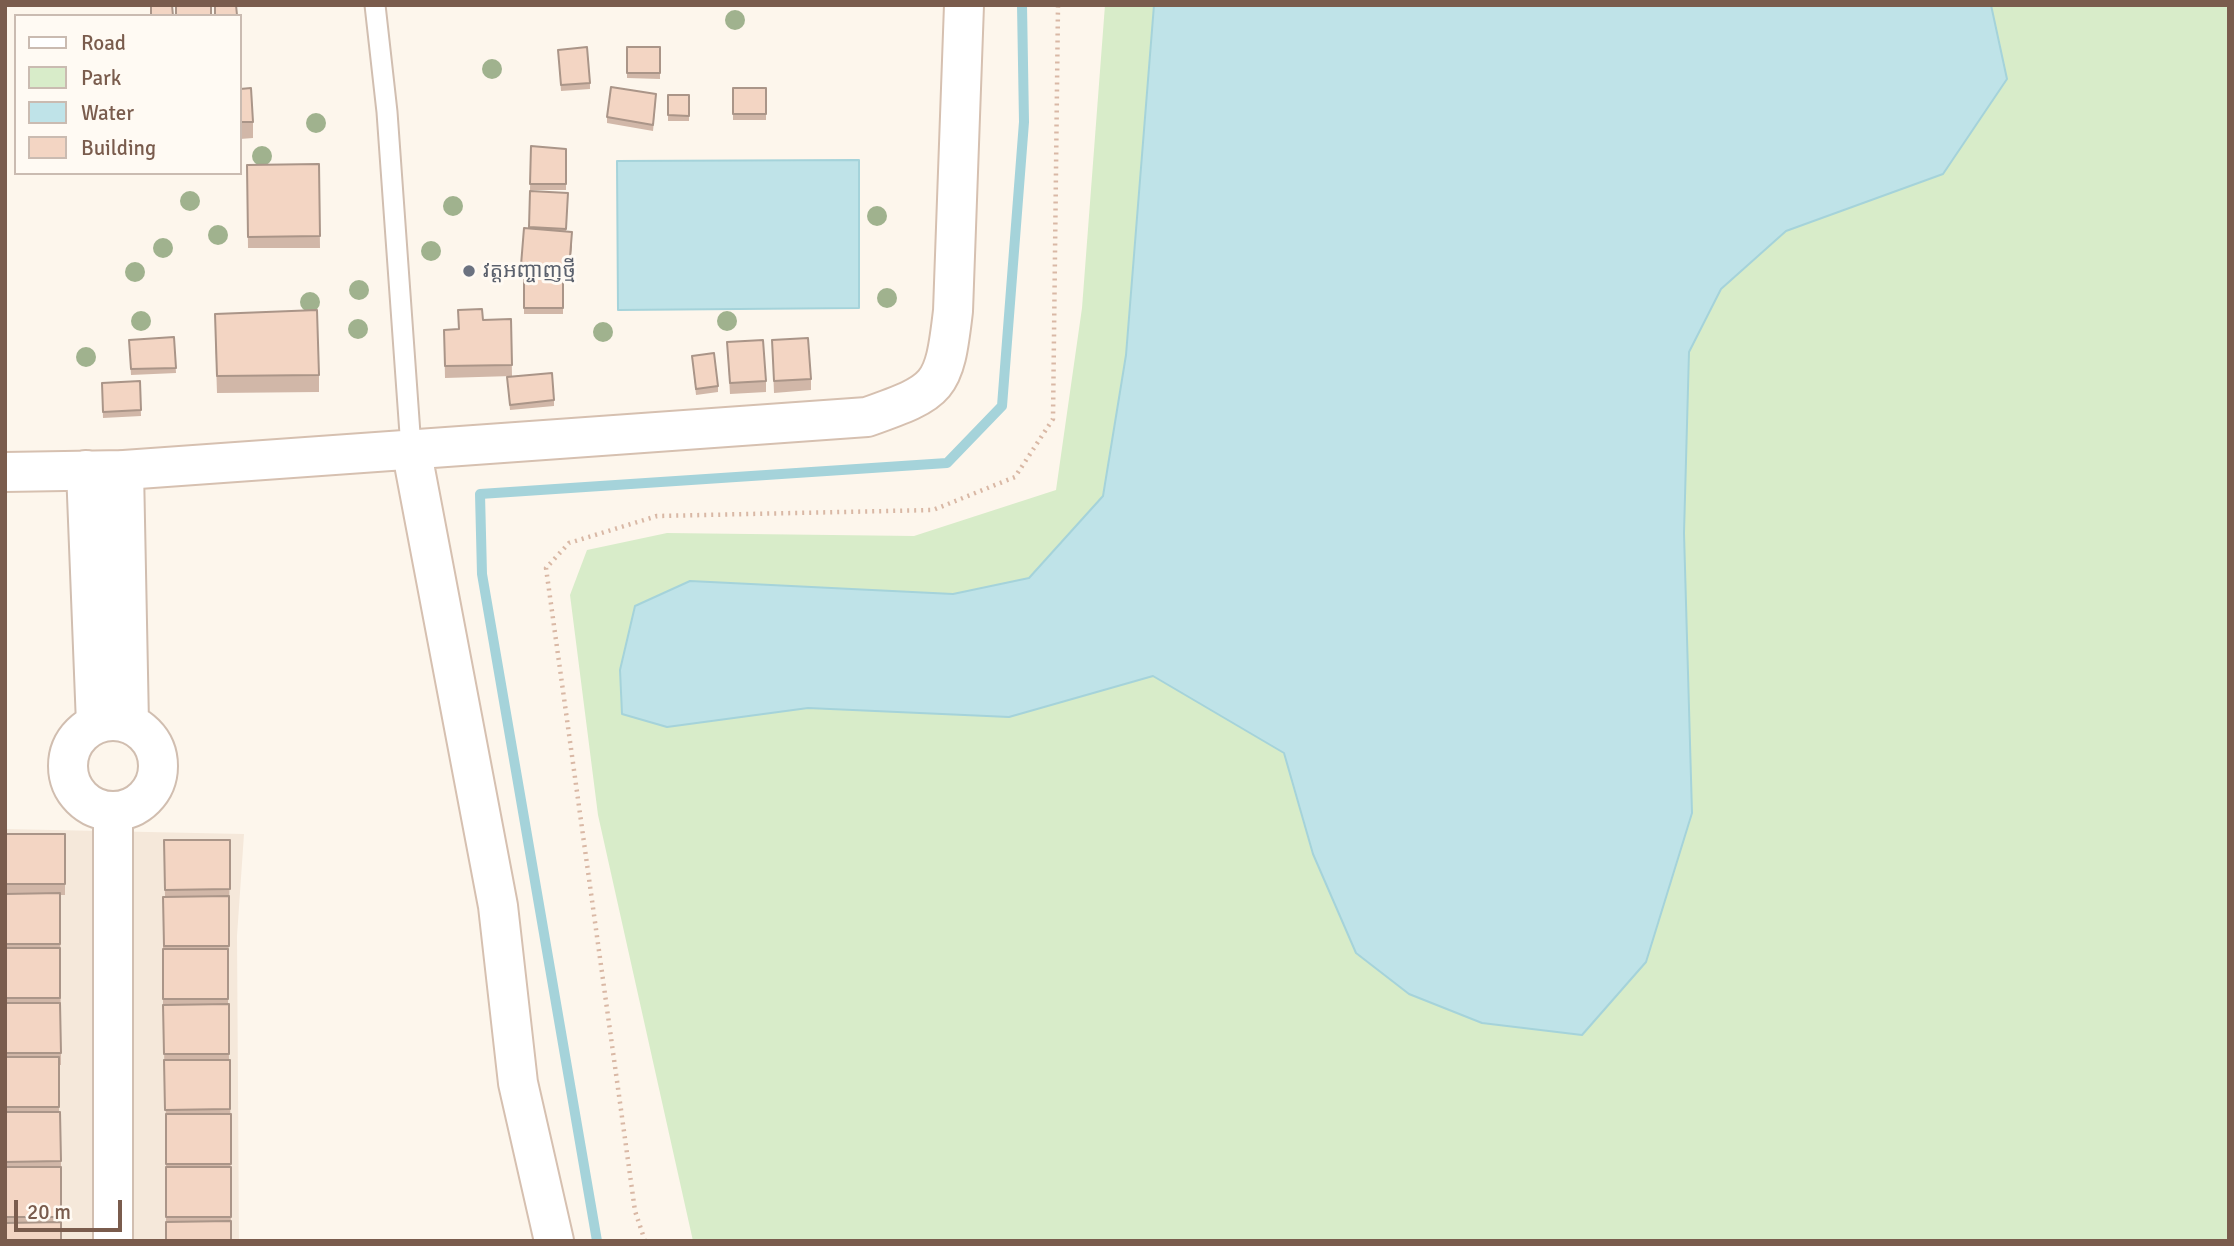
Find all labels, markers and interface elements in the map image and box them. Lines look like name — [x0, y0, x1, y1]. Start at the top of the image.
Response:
legend — [14, 14, 242, 175]
text: Road — [81, 30, 126, 56]
text: Park — [81, 65, 121, 91]
text: Water — [81, 100, 134, 126]
text: Building — [81, 135, 156, 161]
place label: វត្តអញ្ចាញថ្មី — [483, 258, 576, 284]
marker: វត្តអញ្ចាញថ្មី — [461, 263, 477, 279]
scale bar — [18, 1186, 126, 1230]
text: 20 m — [27, 1199, 71, 1225]

